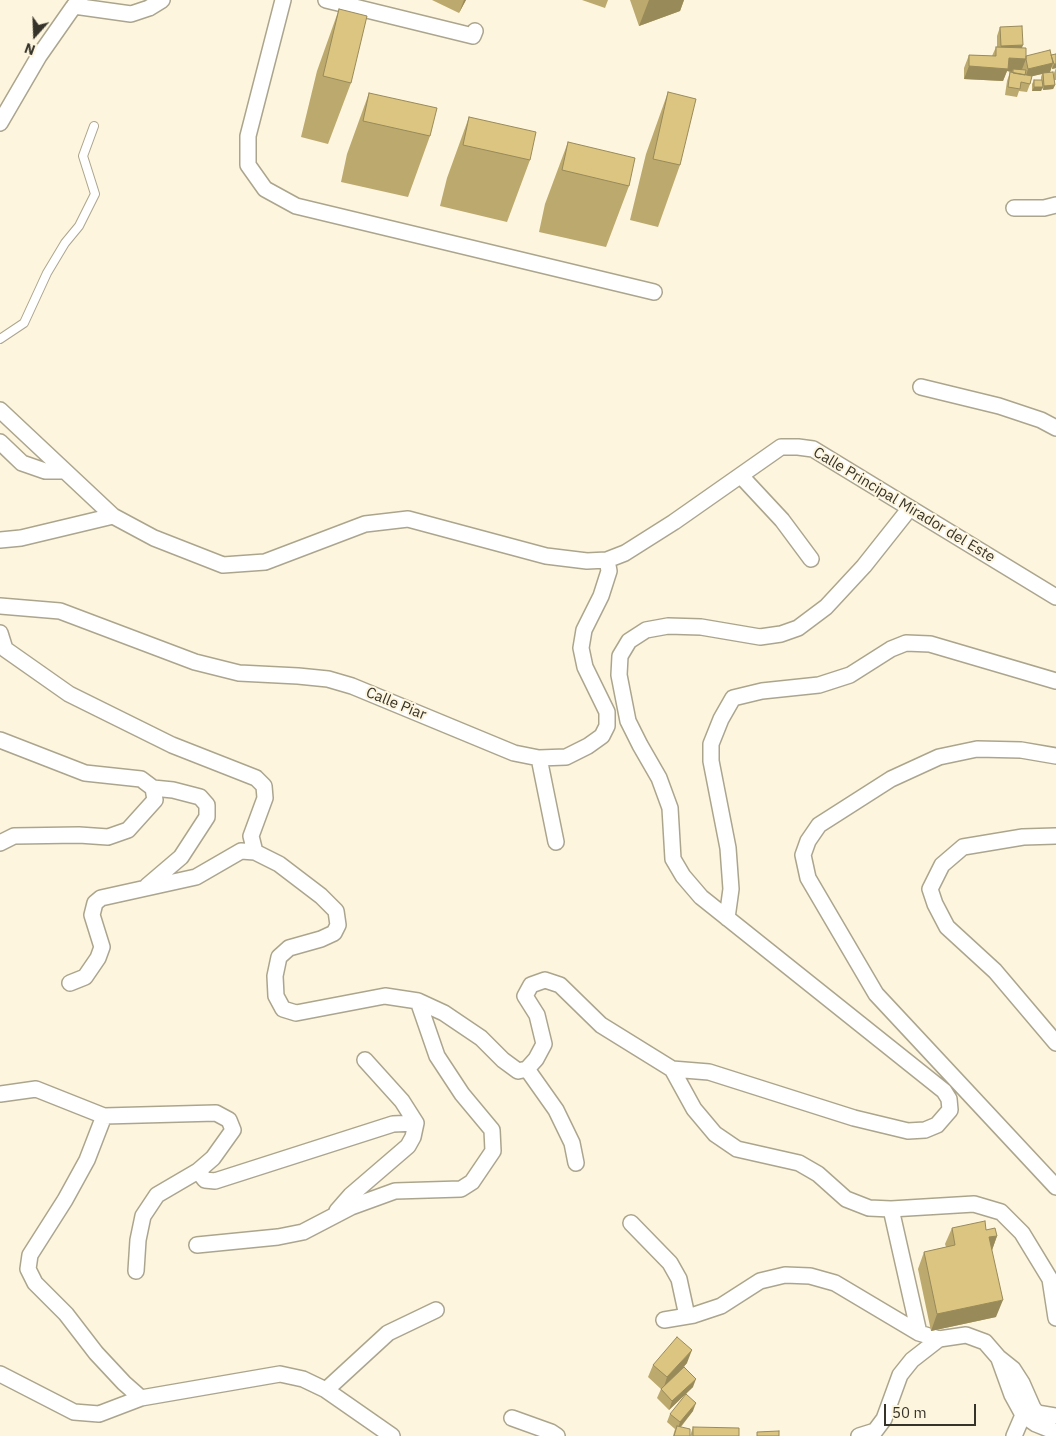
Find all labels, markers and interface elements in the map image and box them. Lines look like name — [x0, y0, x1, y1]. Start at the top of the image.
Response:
north arrow — [10, 10, 60, 60]
text: N — [22, 39, 38, 59]
street label: Calle Principal Mirador del Este — [810, 443, 998, 567]
street label: Calle Piar — [363, 684, 429, 724]
scale bar — [886, 1394, 978, 1426]
text: 50 m — [892, 1403, 927, 1422]

